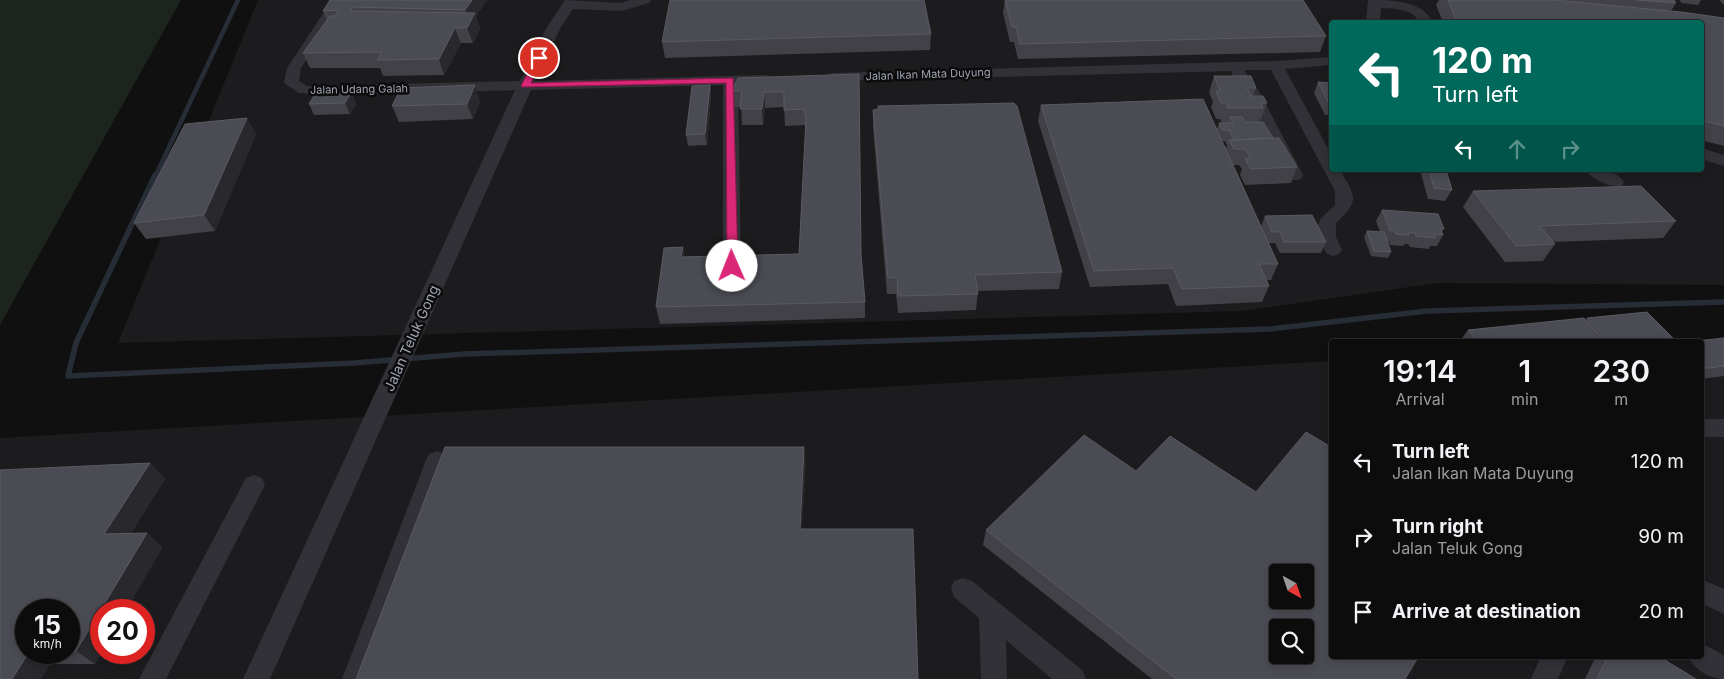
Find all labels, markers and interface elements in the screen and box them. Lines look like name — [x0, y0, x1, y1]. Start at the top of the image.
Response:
pin — [518, 37, 560, 79]
text: 120 m — [1432, 39, 1533, 81]
icon: left — [1349, 40, 1414, 105]
icon: arrive — [525, 44, 553, 72]
street label: Jalan Ikan Mata Duyung — [865, 65, 991, 83]
street label: Jalan Udang Galah — [310, 81, 408, 97]
text: Turn left — [1432, 81, 1518, 107]
icon: left — [1450, 135, 1478, 163]
icon: ahead — [1503, 135, 1531, 163]
icon: right — [1556, 135, 1584, 163]
position arrow — [705, 239, 757, 291]
street label: Jalan Teluk Gong — [380, 282, 442, 394]
text: 19:14 — [1383, 353, 1457, 389]
text: 1 — [1518, 353, 1531, 389]
text: 230 — [1592, 353, 1650, 389]
text: Arrival — [1395, 389, 1445, 409]
text: min — [1511, 389, 1538, 409]
text: m — [1614, 389, 1628, 409]
text: Turn left — [1392, 440, 1470, 463]
icon: left — [1349, 448, 1377, 476]
text: 120 m — [1631, 450, 1684, 473]
text: Jalan Ikan Mata Duyung — [1392, 463, 1574, 483]
text: Turn right — [1392, 515, 1483, 538]
icon: right — [1349, 523, 1377, 551]
text: 90 m — [1638, 525, 1684, 548]
text: Jalan Teluk Gong — [1392, 538, 1523, 558]
north arrow — [1269, 564, 1314, 609]
map controls — [1269, 564, 1314, 664]
icon: arrive — [1349, 598, 1377, 626]
speed limit sign: 20 — [90, 599, 155, 664]
text: Arrive at destination — [1392, 600, 1581, 623]
text: 20 m — [1638, 600, 1684, 623]
text: 15 — [34, 610, 61, 640]
button: search — [1269, 619, 1314, 664]
text: km/h — [33, 636, 62, 651]

